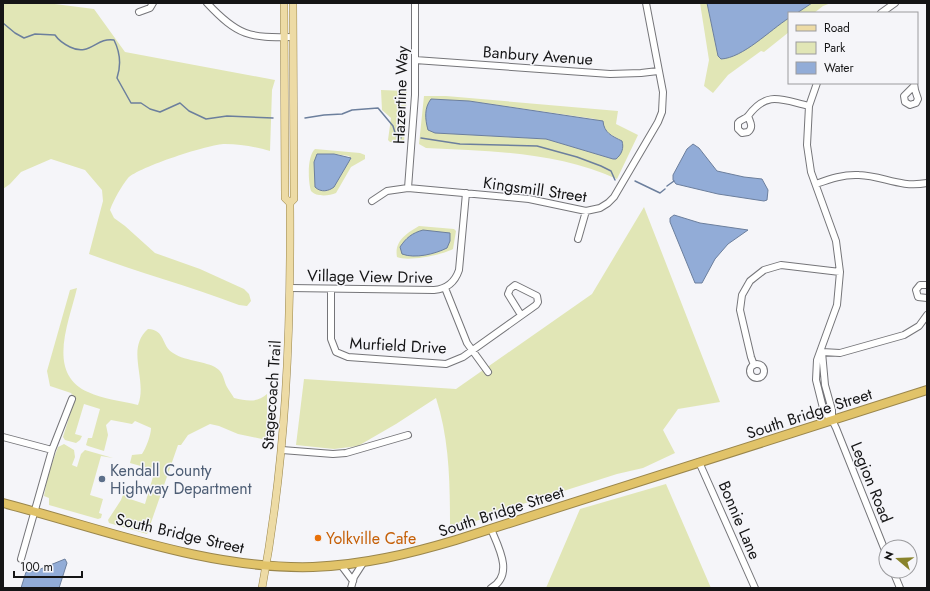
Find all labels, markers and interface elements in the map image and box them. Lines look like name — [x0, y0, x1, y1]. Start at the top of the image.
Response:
legend — [788, 12, 918, 84]
text: Road — [824, 19, 850, 37]
text: Park — [824, 39, 846, 57]
street label: Banbury Avenue — [482, 40, 594, 71]
street label: Hazertine Way — [387, 45, 414, 145]
text: Water — [824, 59, 855, 77]
street label: Kingsmill Street — [482, 171, 588, 208]
street label: Village View Drive — [307, 264, 433, 289]
street label: Murfield Drive — [349, 331, 447, 360]
street label: Stagecoach Trail — [256, 339, 287, 451]
street label: South Bridge Street — [743, 382, 875, 445]
street label: Legion Road — [845, 438, 898, 526]
place label: Kendall County Highway Department — [110, 459, 252, 500]
marker: Kendall County Highway Department — [97, 474, 107, 484]
street label: Bonnie Lane — [713, 477, 766, 563]
street label: South Bridge Street — [435, 480, 567, 543]
street label: South Bridge Street — [113, 508, 246, 559]
place label: Yolkville Cafe — [326, 527, 416, 550]
marker: Yolkville Cafe — [313, 533, 323, 543]
north arrow — [878, 539, 918, 579]
text: N — [880, 549, 898, 562]
scale bar — [14, 553, 82, 579]
text: 100 m — [20, 558, 53, 576]

